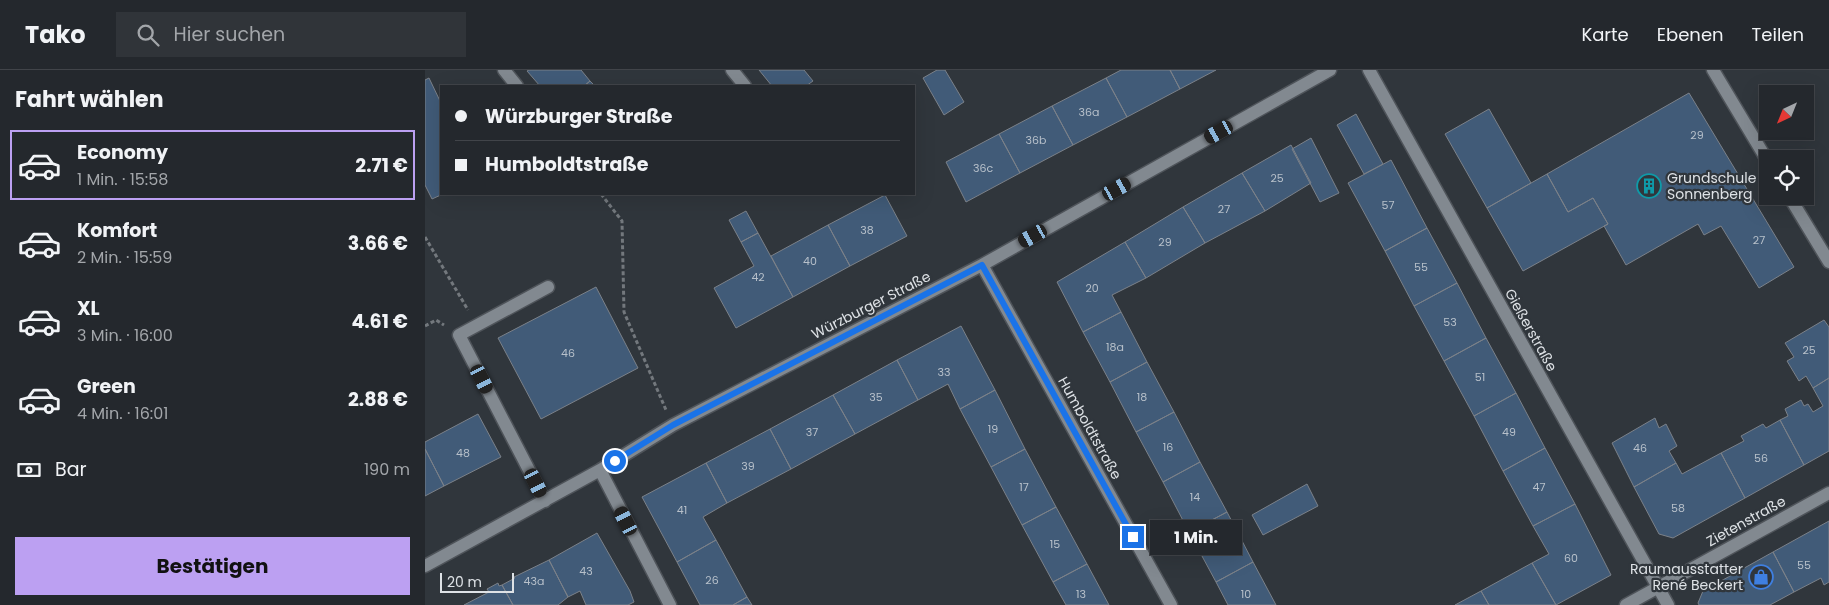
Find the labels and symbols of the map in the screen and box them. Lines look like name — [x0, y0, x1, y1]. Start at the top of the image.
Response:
north arrow — [1759, 85, 1814, 140]
house number: 36a — [1079, 104, 1099, 120]
car — [1202, 118, 1235, 146]
house number: 29 — [1690, 127, 1704, 143]
house number: 36b — [1026, 132, 1046, 148]
house number: 36c — [973, 160, 993, 176]
place label: Grundschule Sonnenberg — [1667, 168, 1757, 204]
house number: 25 — [1270, 170, 1284, 186]
building icon: Grundschule Sonnenberg — [1636, 173, 1662, 199]
car — [1100, 175, 1133, 203]
house number: 57 — [1382, 197, 1394, 213]
house number: 27 — [1218, 201, 1230, 217]
house number: 38 — [860, 222, 874, 238]
car — [1016, 222, 1049, 250]
house number: 27 — [1753, 232, 1765, 248]
house number: 29 — [1158, 234, 1172, 250]
house number: 40 — [803, 253, 817, 269]
house number: 55 — [1414, 259, 1428, 275]
street label: Würzburger Straße — [808, 266, 934, 344]
house number: 42 — [751, 269, 765, 285]
house number: 20 — [1085, 280, 1099, 296]
street label: Gießerstraße — [1500, 285, 1562, 375]
house number: 53 — [1443, 314, 1457, 330]
house number: 18a — [1106, 339, 1124, 355]
house number: 25 — [1802, 342, 1816, 358]
house number: 46 — [561, 345, 575, 361]
car — [468, 362, 495, 396]
house number: 33 — [938, 364, 950, 380]
house number: 51 — [1475, 369, 1485, 385]
street label: Humboldtstraße — [1053, 373, 1127, 483]
house number: 35 — [869, 389, 883, 405]
house number: 18 — [1137, 389, 1147, 405]
house number: 19 — [988, 421, 998, 437]
house number: 37 — [806, 424, 818, 440]
house number: 49 — [1502, 424, 1516, 440]
house number: 16 — [1163, 439, 1173, 455]
house number: 46 — [1633, 440, 1647, 456]
house number: 48 — [456, 445, 470, 461]
route start — [604, 450, 626, 472]
house number: 56 — [1754, 450, 1768, 466]
house number: 39 — [741, 458, 755, 474]
car — [522, 466, 549, 500]
house number: 17 — [1019, 479, 1029, 495]
house number: 47 — [1533, 479, 1545, 495]
house number: 14 — [1190, 489, 1200, 505]
street label: Zietenstraße — [1703, 491, 1789, 551]
house number: 58 — [1671, 500, 1685, 516]
house number: 41 — [677, 502, 687, 518]
car — [612, 504, 639, 538]
callout: 1 Min. — [1151, 520, 1243, 554]
route end — [1122, 526, 1144, 548]
house number: 15 — [1050, 536, 1060, 552]
house number: 60 — [1564, 550, 1578, 566]
house number: 55 — [1797, 557, 1811, 573]
place label: Raumausstatter René Beckert — [1630, 559, 1743, 595]
house number: 43 — [579, 563, 593, 579]
shop icon: Raumausstatter René Beckert — [1748, 564, 1774, 590]
scale bar — [440, 570, 514, 593]
house number: 26 — [705, 572, 719, 588]
house number: 43a — [524, 573, 544, 589]
house number: 13 — [1076, 586, 1086, 602]
house number: 10 — [1241, 586, 1251, 602]

